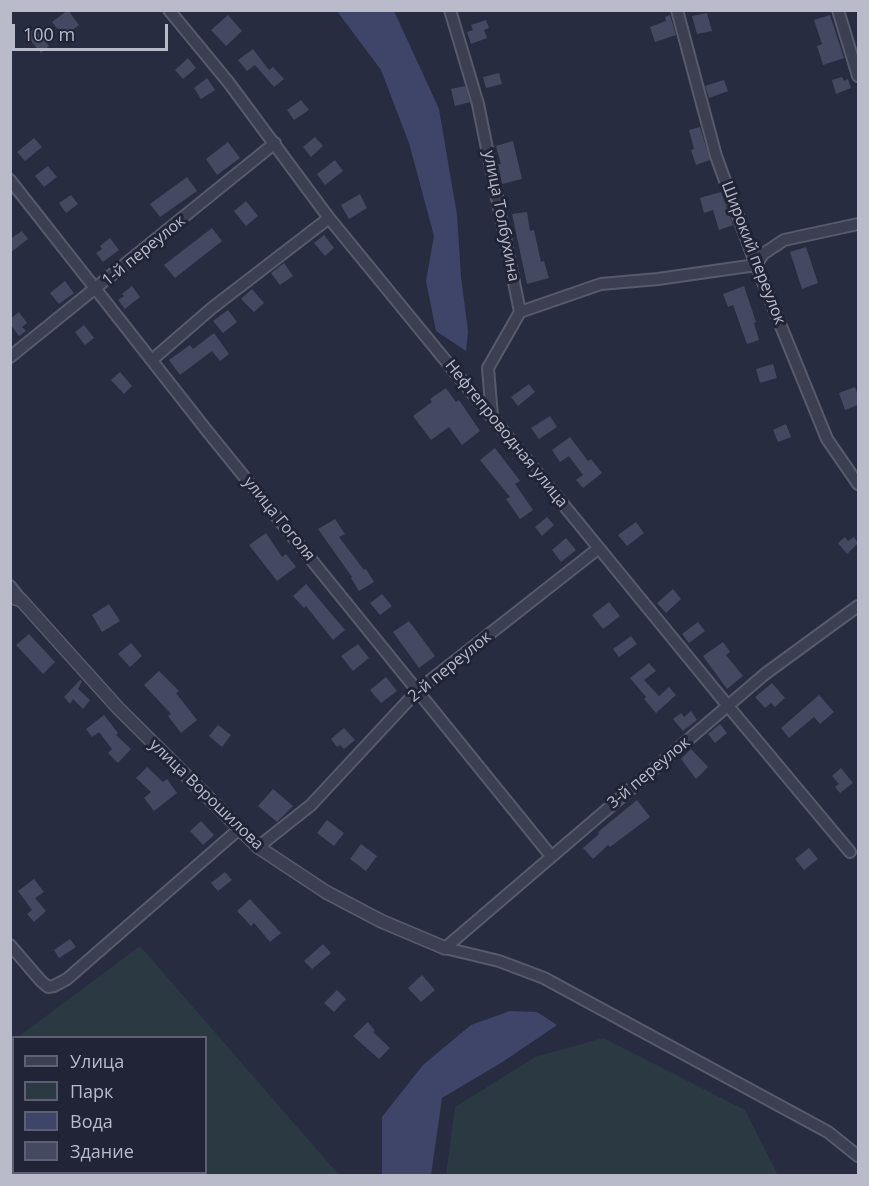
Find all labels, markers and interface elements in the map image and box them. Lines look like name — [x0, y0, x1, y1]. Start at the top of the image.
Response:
scale bar — [15, 12, 171, 50]
text: 100 m — [23, 22, 75, 46]
street label: улица Толбухина — [479, 149, 523, 283]
street label: Широкий переулок — [717, 179, 789, 327]
street label: 1-й переулок — [99, 212, 189, 290]
street label: Нефтепроводная улица — [441, 356, 571, 512]
street label: улица Гоголя — [239, 473, 319, 565]
street label: 2-й переулок — [405, 628, 495, 706]
street label: 3-й переулок — [604, 733, 694, 813]
street label: улица Ворошилова — [145, 736, 267, 854]
legend — [12, 1036, 207, 1174]
text: Улица — [70, 1049, 124, 1073]
text: Парк — [70, 1079, 113, 1103]
text: Вода — [70, 1109, 113, 1133]
text: Здание — [70, 1139, 134, 1163]

